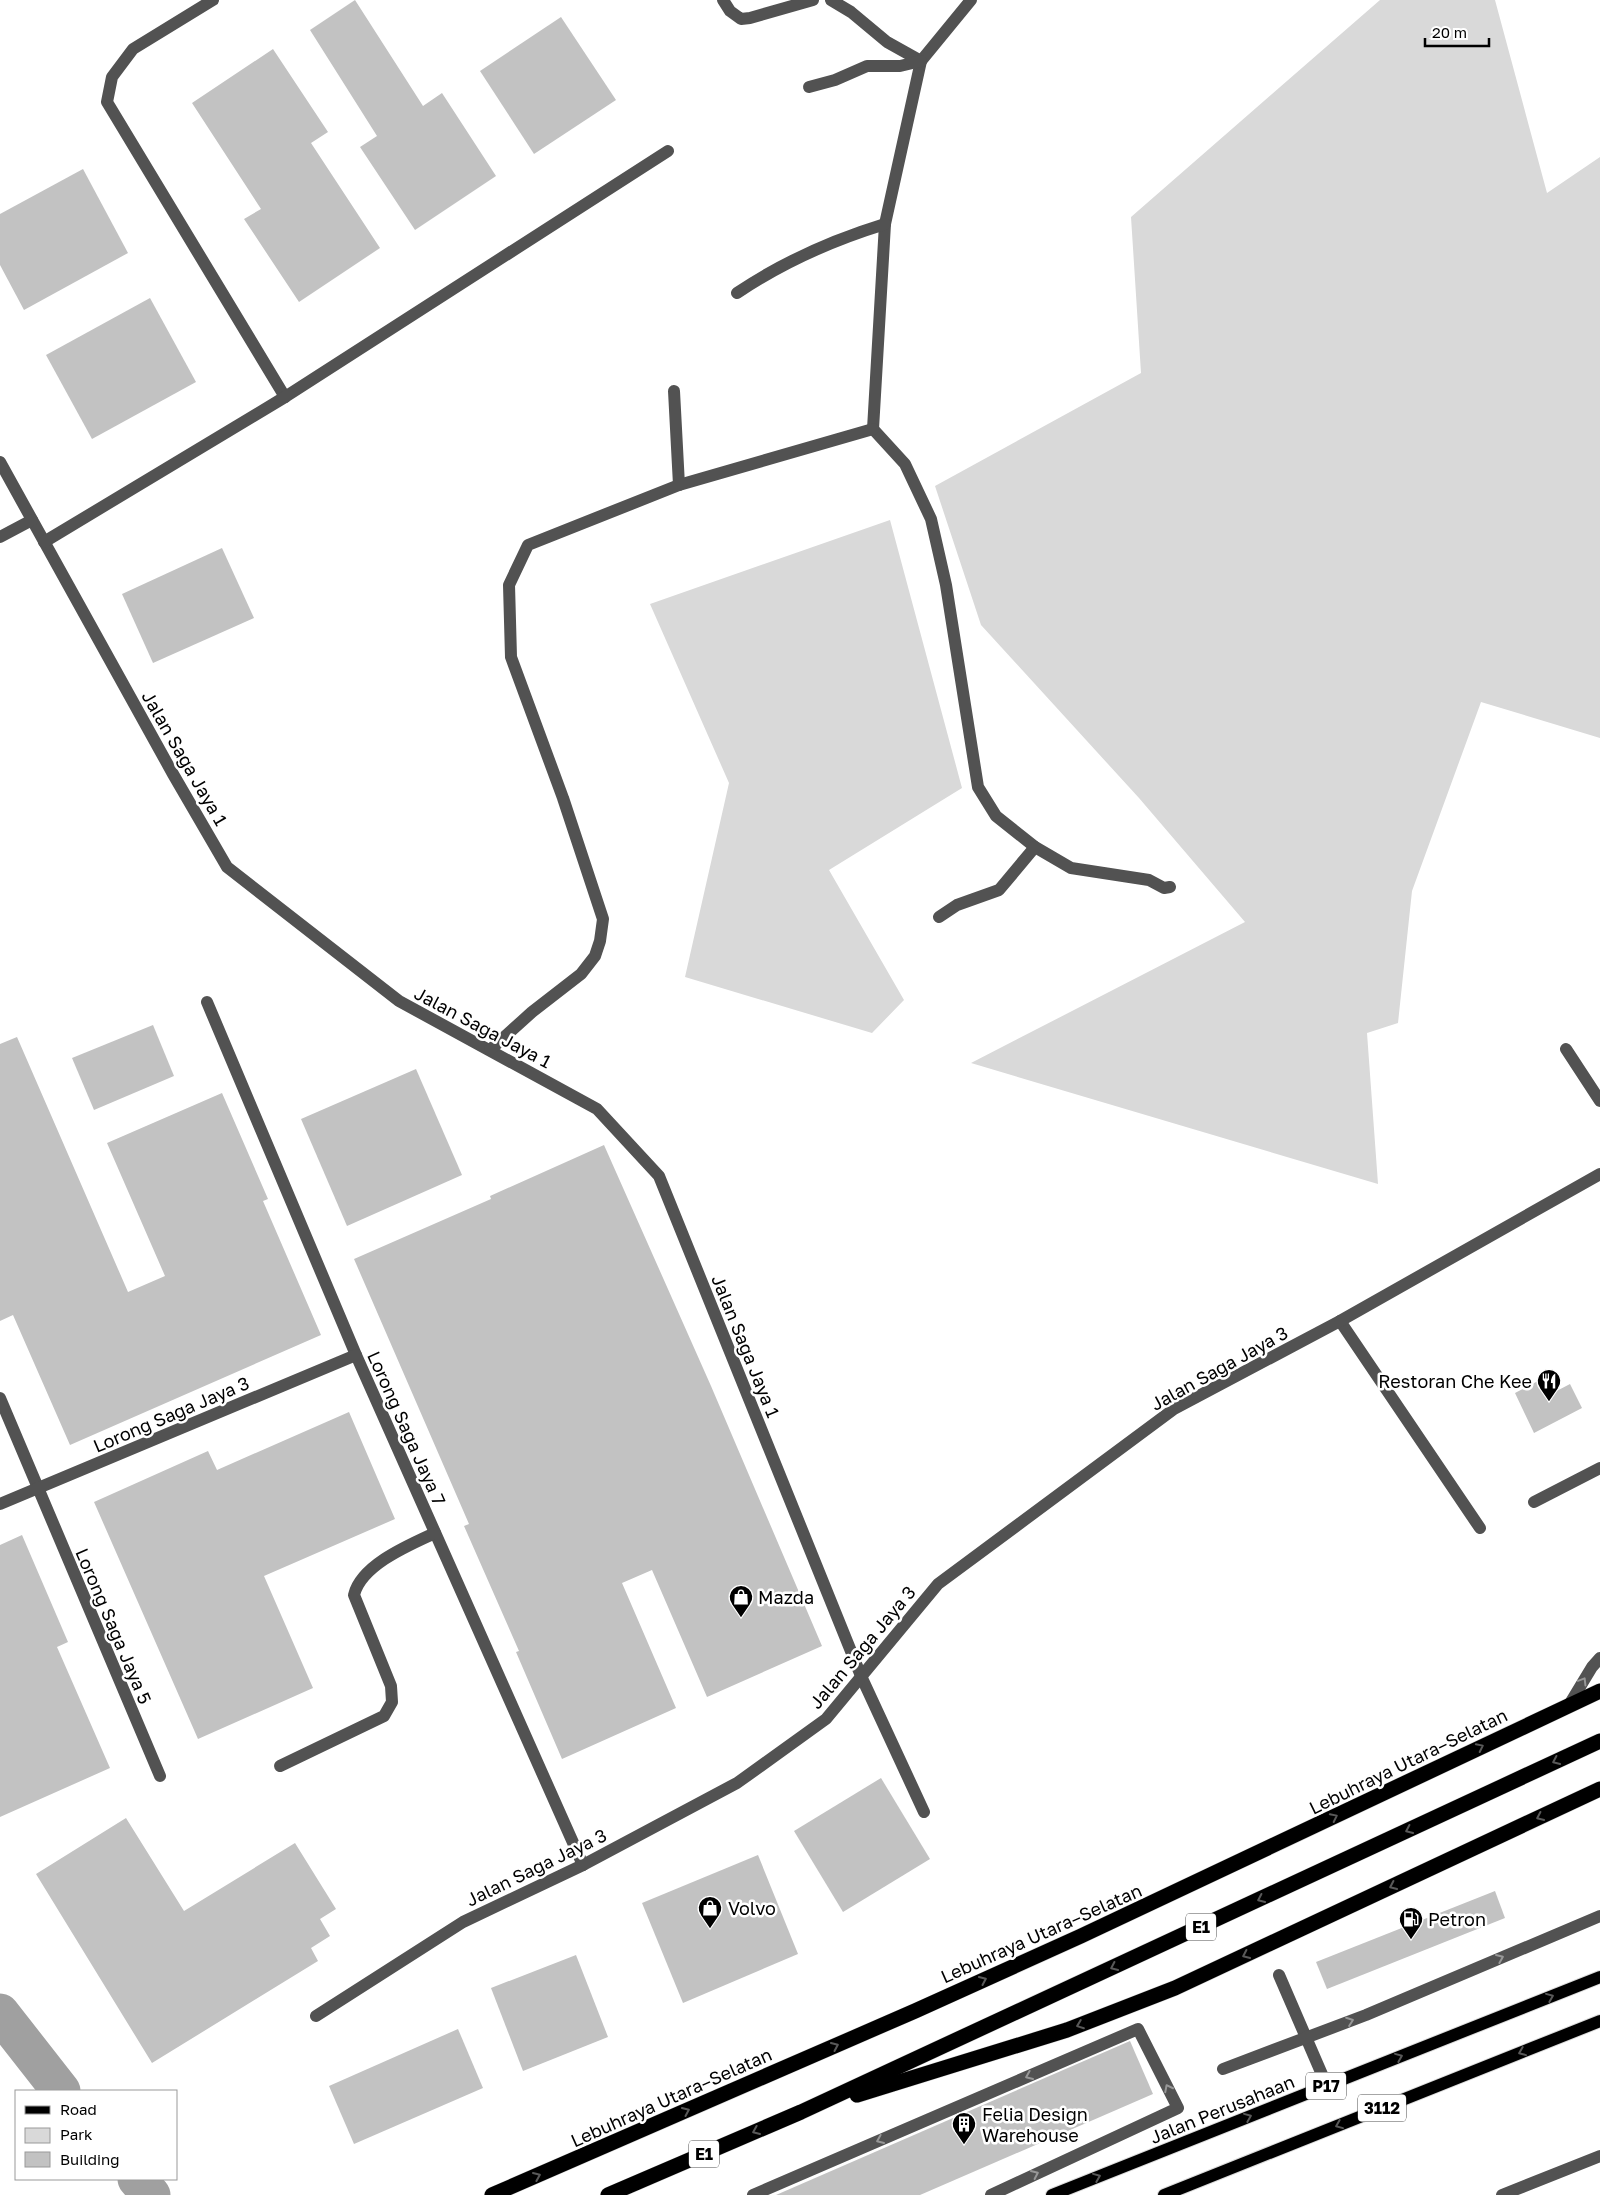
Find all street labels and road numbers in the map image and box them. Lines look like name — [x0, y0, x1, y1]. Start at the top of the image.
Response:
street label: Jalan Saga Jaya 1 — [138, 687, 233, 829]
street label: Jalan Saga Jaya 1 — [411, 982, 555, 1072]
street label: Jalan Saga Jaya 1 — [707, 1271, 785, 1421]
street label: Jalan Saga Jaya 3 — [1146, 1321, 1292, 1415]
street label: Lorong Saga Jaya 7 — [363, 1348, 451, 1508]
street label: Lorong Saga Jaya 3 — [90, 1371, 252, 1457]
street label: Lorong Saga Jaya 5 — [71, 1545, 157, 1707]
street label: Jalan Saga Jaya 3 — [804, 1581, 920, 1713]
street label: Lebuhraya Utara–Selatan — [1305, 1703, 1511, 1819]
street label: Jalan Saga Jaya 3 — [462, 1823, 610, 1911]
street label: Lebuhraya Utara–Selatan — [937, 1879, 1145, 1987]
road number: E1 — [1186, 1914, 1216, 1940]
street label: Lebuhraya Utara–Selatan — [567, 2043, 775, 2151]
street label: Jalan Perusahaan — [1147, 2070, 1297, 2148]
road number: P17 — [1306, 2072, 1346, 2100]
road number: 3112 — [1358, 2094, 1406, 2122]
road number: E1 — [689, 2140, 719, 2168]

